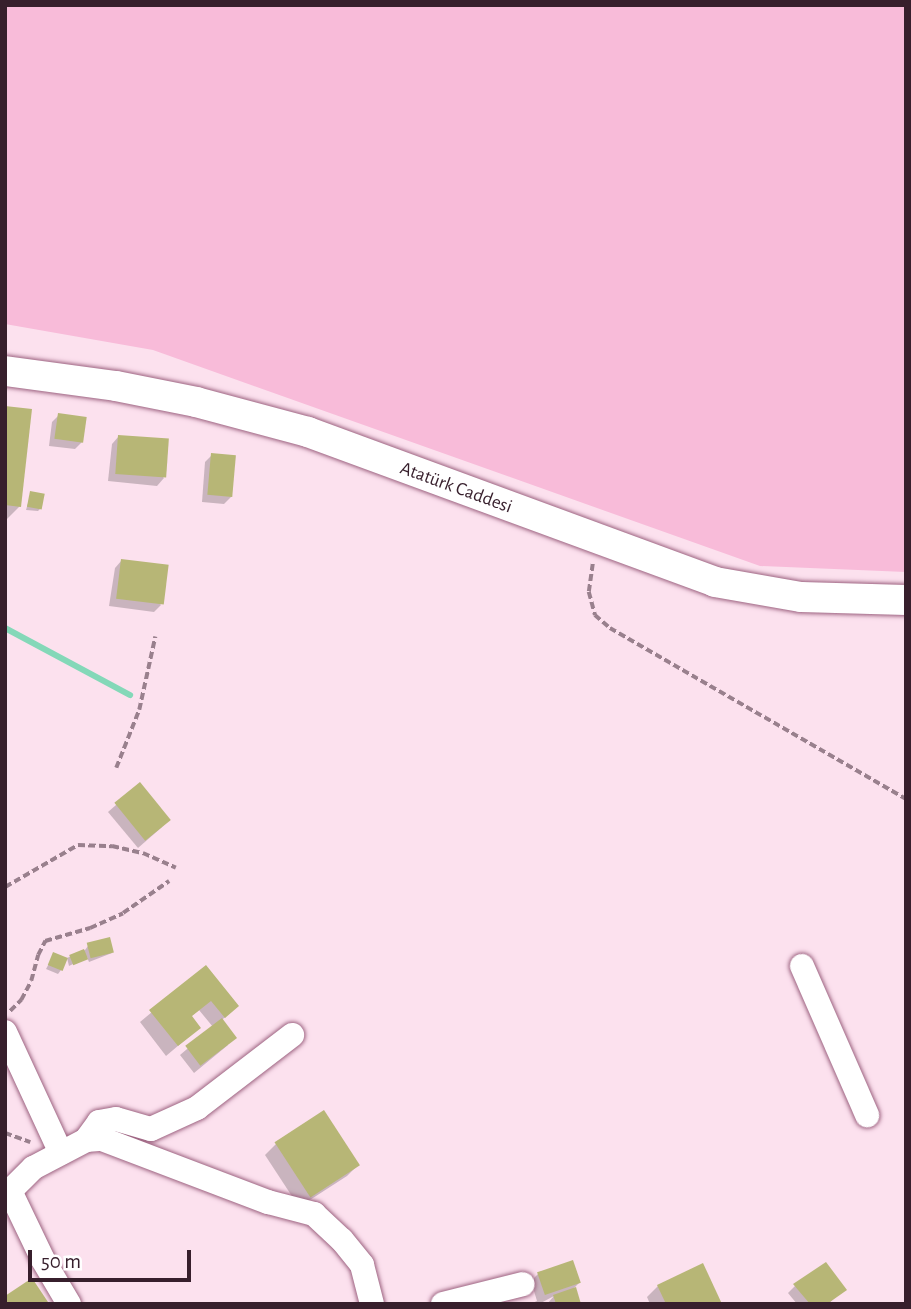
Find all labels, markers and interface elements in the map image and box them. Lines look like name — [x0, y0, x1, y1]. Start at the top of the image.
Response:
street label: Atatürk Caddesi — [397, 457, 515, 519]
scale bar — [32, 1236, 194, 1280]
text: 50 m — [41, 1251, 81, 1272]

